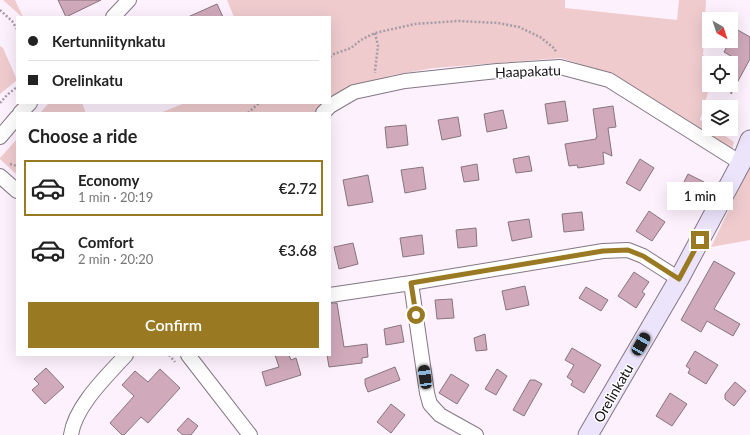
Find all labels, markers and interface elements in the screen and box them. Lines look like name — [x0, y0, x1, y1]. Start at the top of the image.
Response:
north arrow — [702, 12, 738, 48]
map controls — [702, 12, 738, 136]
text: Kertunniitynkatu — [52, 32, 165, 50]
button: locate — [702, 56, 738, 92]
street label: Haapakatu — [495, 61, 561, 81]
text: Orelinkatu — [52, 71, 123, 89]
button: layers — [702, 100, 738, 136]
text: Choose a ride — [28, 125, 137, 147]
icon: car — [30, 170, 66, 206]
text: Economy — [78, 171, 139, 189]
text: €2.72 — [279, 179, 317, 197]
callout: 1 min — [667, 182, 733, 210]
text: 1 min — [684, 188, 716, 204]
text: 1 min · 20:19 — [78, 189, 153, 205]
route end — [691, 231, 709, 249]
icon: car — [30, 232, 66, 268]
text: Comfort — [78, 233, 134, 251]
text: €3.68 — [279, 241, 317, 259]
text: 2 min · 20:20 — [78, 251, 153, 267]
button: Confirm — [28, 302, 319, 348]
route start — [407, 306, 425, 324]
car — [630, 331, 652, 357]
street label: Orelinkatu — [590, 361, 636, 425]
car — [417, 364, 433, 390]

